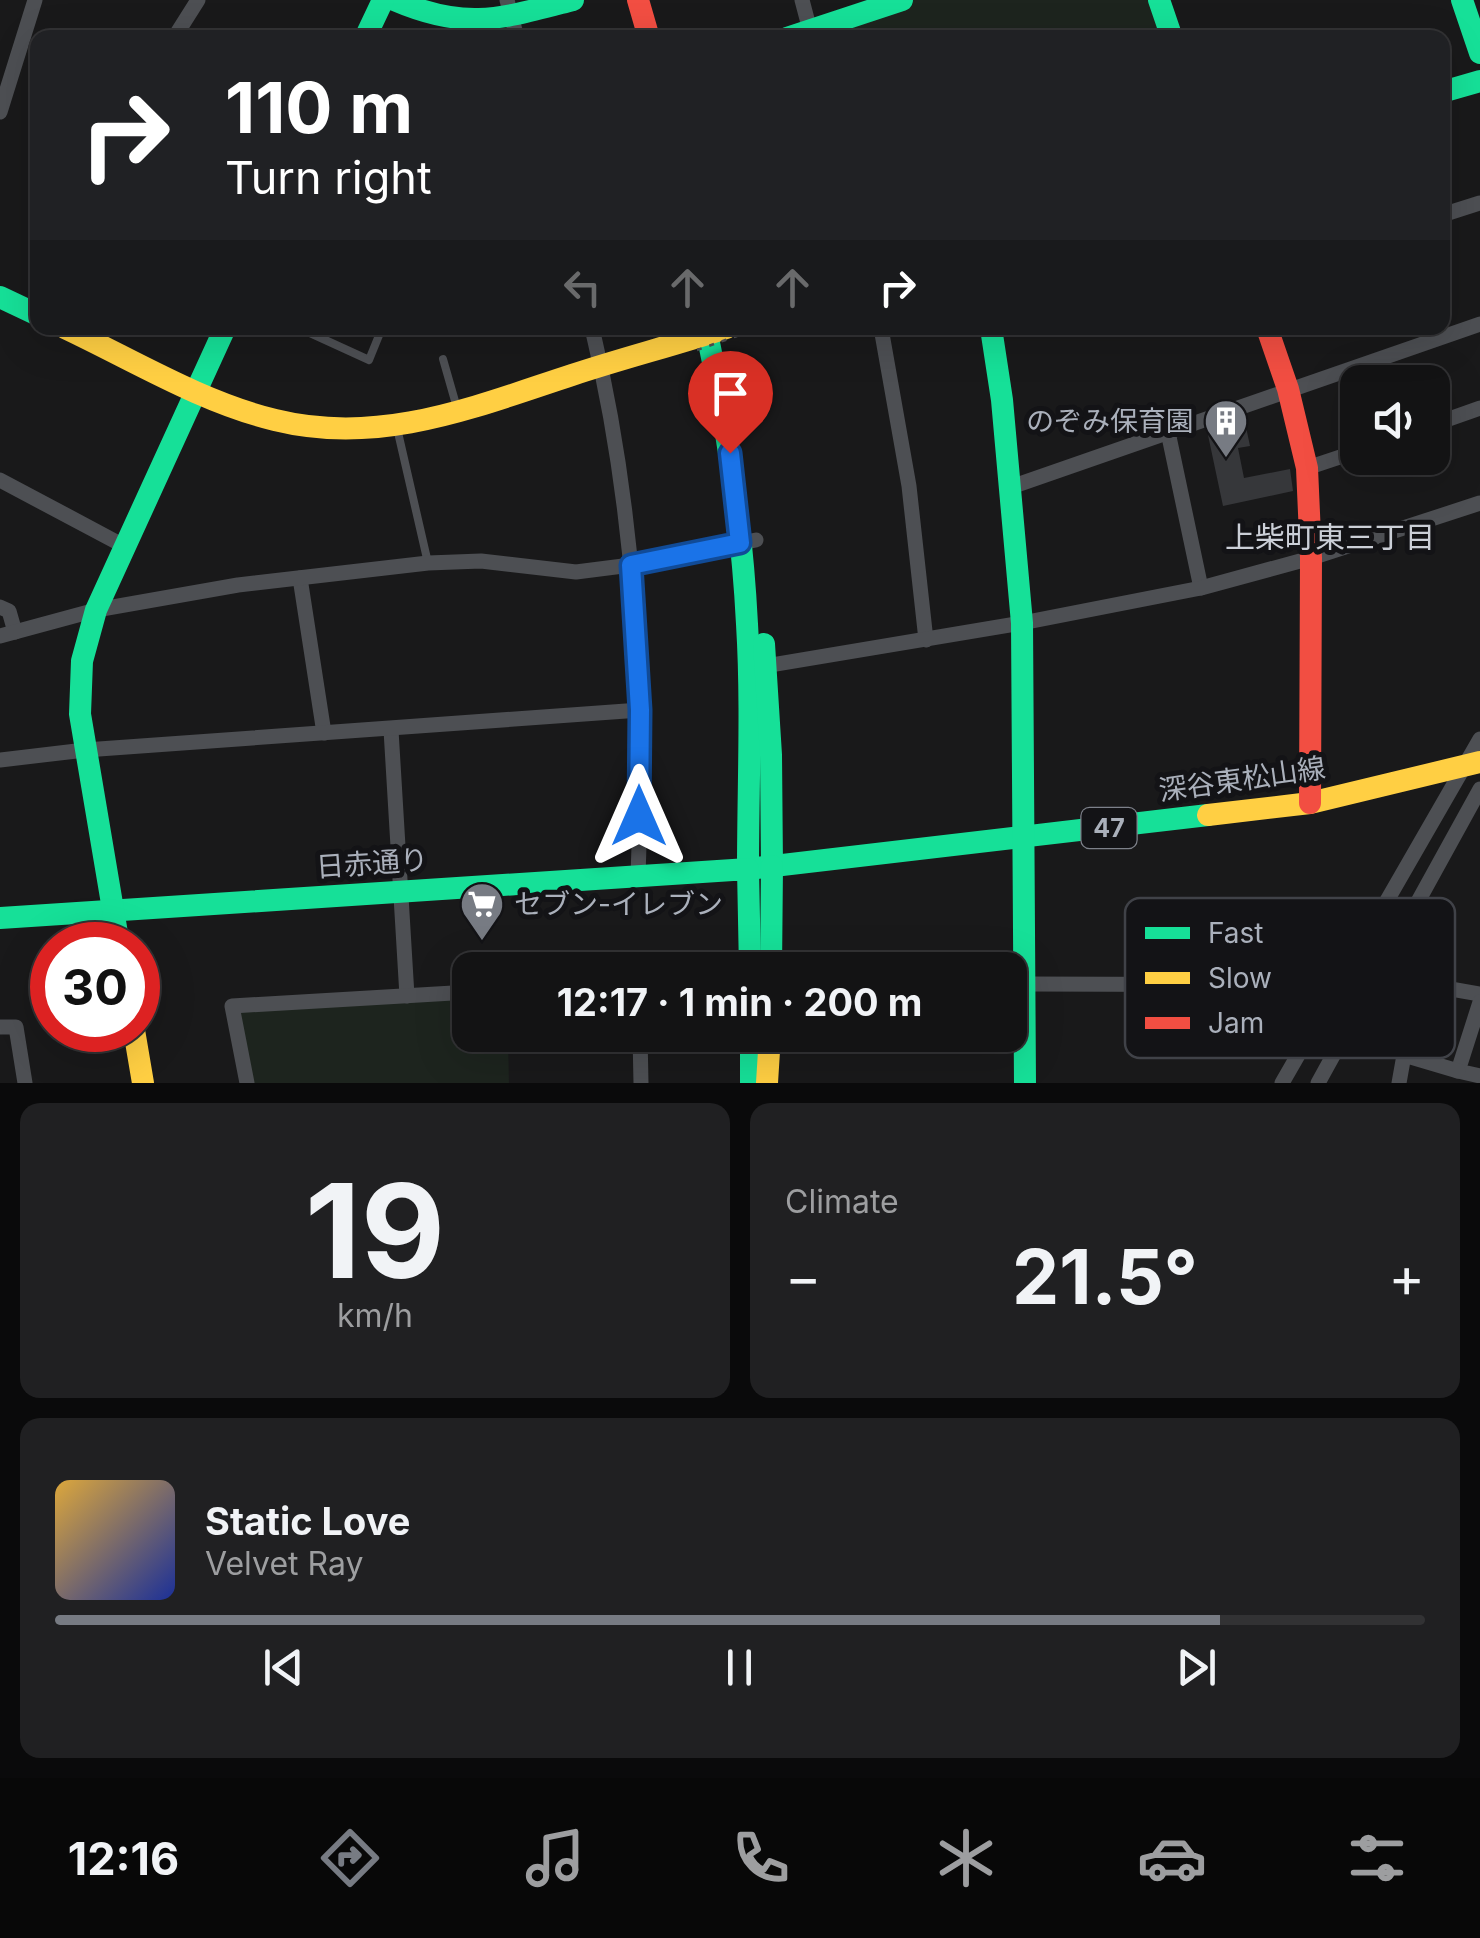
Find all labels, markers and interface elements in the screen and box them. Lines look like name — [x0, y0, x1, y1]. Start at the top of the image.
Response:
text: 110 m — [225, 65, 413, 150]
icon: right — [60, 70, 190, 200]
text: Turn right — [225, 150, 432, 205]
icon: left — [555, 260, 610, 315]
icon: ahead — [660, 260, 715, 315]
icon: ahead — [765, 260, 820, 315]
icon: right — [870, 260, 925, 315]
pin — [688, 351, 773, 454]
map controls — [1340, 365, 1450, 475]
button: sound — [1340, 365, 1450, 475]
icon: arrive — [703, 366, 758, 421]
building icon: のぞみ保育園 — [1203, 398, 1249, 459]
place label: のぞみ保育園 — [1026, 404, 1194, 438]
district label: 上柴町東三丁目 — [1225, 519, 1435, 555]
street label: 深谷東松山線 — [1156, 750, 1328, 808]
position arrow — [587, 764, 691, 868]
road number: 47 — [1082, 808, 1136, 848]
street label: 日赤通り — [315, 842, 429, 884]
supermarket icon: セブン-イレブン — [459, 881, 505, 942]
place label: セブン-イレブン — [514, 887, 723, 921]
legend — [1125, 898, 1455, 1058]
text: Fast — [1208, 916, 1264, 950]
speed limit sign: 30 — [30, 922, 160, 1052]
text: Slow — [1208, 961, 1272, 995]
text: 12:17 · 1 min · 200 m — [557, 979, 922, 1025]
text: Jam — [1208, 1006, 1264, 1040]
text: 19 — [305, 1152, 445, 1309]
text: Climate — [785, 1182, 899, 1221]
text: 21.5° — [1012, 1231, 1198, 1322]
text: − — [785, 1244, 821, 1310]
text: + — [1389, 1244, 1425, 1310]
text: km/h — [337, 1296, 413, 1335]
text: Static Love — [205, 1498, 410, 1544]
text: Velvet Ray — [205, 1544, 363, 1583]
icon: previous — [256, 1640, 311, 1695]
icon: pause — [712, 1640, 767, 1695]
icon: next — [1169, 1640, 1224, 1695]
icon: directions — [315, 1823, 385, 1893]
icon: music — [520, 1823, 590, 1893]
icon: phone — [726, 1823, 796, 1893]
icon: climate — [931, 1823, 1001, 1893]
icon: car — [1137, 1823, 1207, 1893]
icon: filters — [1342, 1823, 1412, 1893]
text: 12:16 — [68, 1831, 179, 1886]

